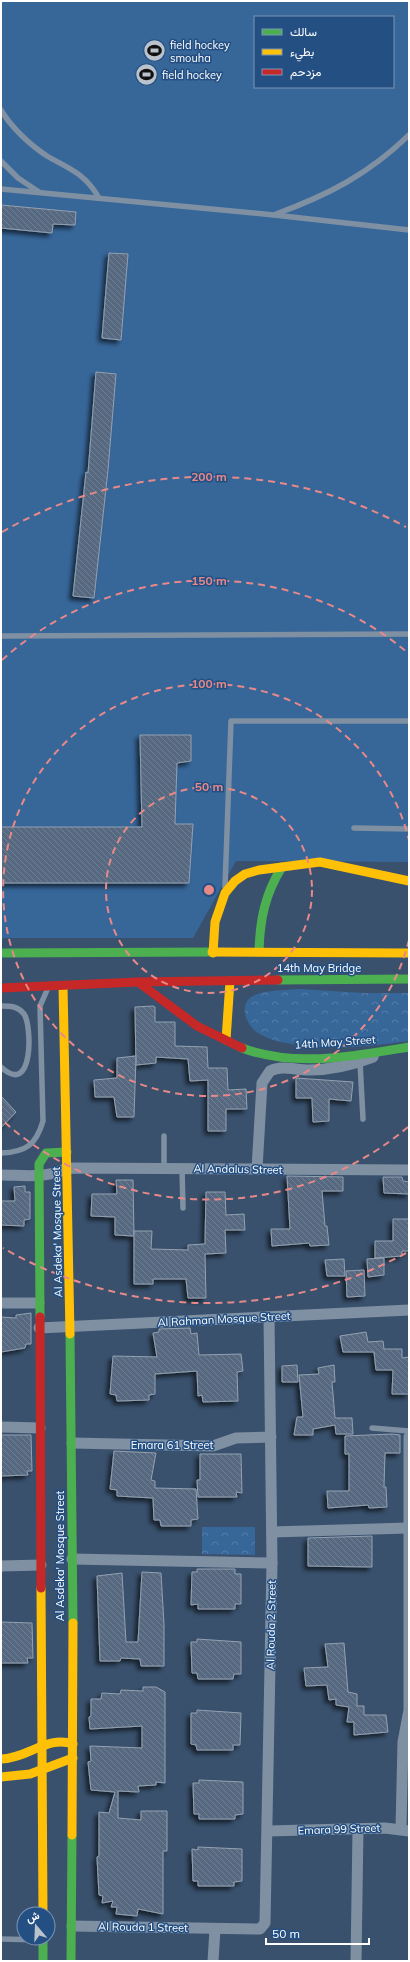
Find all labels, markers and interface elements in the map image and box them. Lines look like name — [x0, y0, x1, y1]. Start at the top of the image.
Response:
legend — [254, 16, 394, 88]
text: سالك — [290, 24, 317, 39]
sports icon: field hockey smouha — [142, 38, 168, 64]
place label: field hockey smouha — [170, 38, 230, 65]
text: بطيء — [290, 44, 314, 62]
sports icon: field hockey — [133, 62, 159, 88]
text: مزدحم — [290, 64, 321, 80]
place label: field hockey — [162, 68, 222, 82]
text: 200 m — [191, 469, 227, 484]
text: 150 m — [191, 573, 227, 588]
text: 100 m — [191, 676, 227, 691]
text: 50 m — [195, 779, 223, 794]
centre of rings — [202, 883, 216, 897]
street label: 14th May Bridge — [277, 961, 361, 975]
street label: 14th May Street — [294, 1032, 376, 1052]
street label: Al Andalus Street — [193, 1161, 283, 1177]
street label: Al Asdeka' Mosque Street — [49, 1166, 65, 1297]
street label: Al Rahman Mosque Street — [157, 1309, 291, 1329]
street label: Emara 61 Street — [131, 1438, 213, 1452]
street label: Al Asdeka' Mosque Street — [53, 1491, 67, 1621]
street label: Al Rouda 2 Street — [263, 1580, 279, 1670]
street label: Emara 99 Street — [297, 1821, 381, 1837]
north arrow — [16, 1906, 56, 1946]
text: ش — [24, 1908, 41, 1925]
street label: Al Rouda 1 Street — [98, 1919, 188, 1935]
scale bar — [266, 1920, 369, 1946]
text: 50 m — [272, 1926, 300, 1941]

